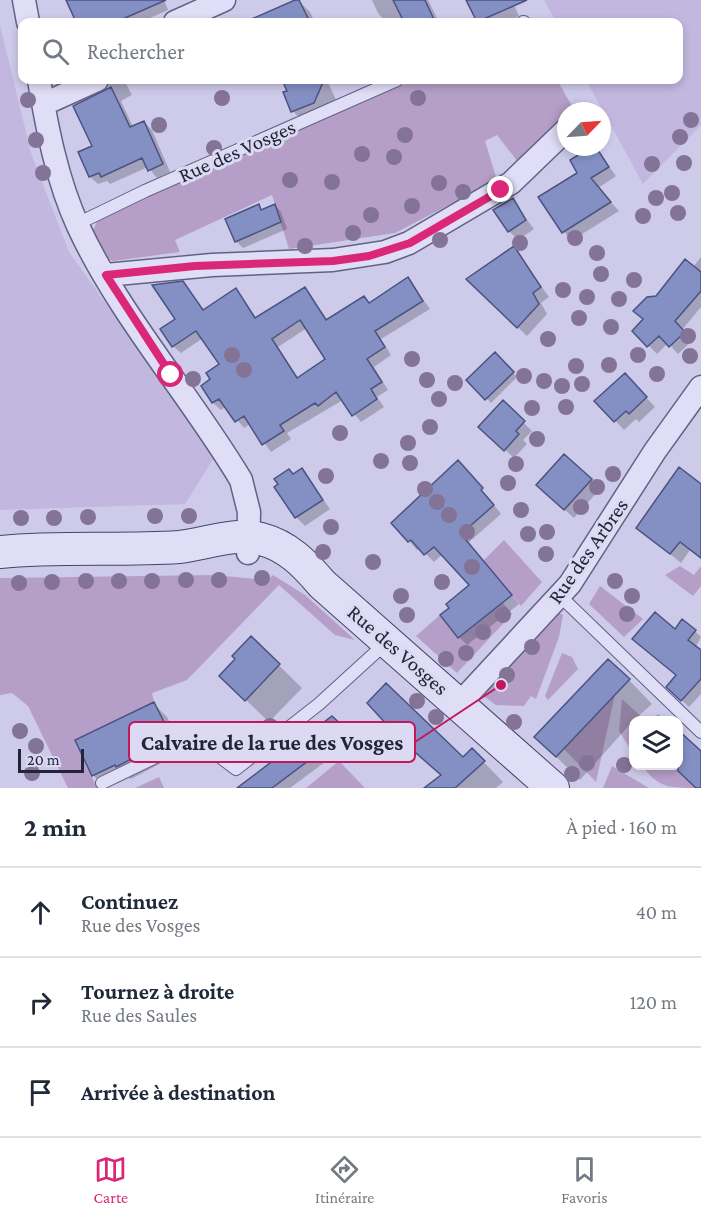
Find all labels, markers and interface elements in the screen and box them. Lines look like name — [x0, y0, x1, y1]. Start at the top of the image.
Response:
search box — [18, 18, 683, 84]
icon: search — [39, 35, 72, 68]
text: Rechercher — [87, 39, 185, 64]
north arrow — [557, 102, 611, 156]
street label: Rue des Vosges — [175, 115, 299, 187]
route end — [487, 176, 513, 202]
route start — [157, 361, 183, 387]
street label: Rue des Arbres — [543, 494, 633, 608]
street label: Rue des Vosges — [343, 600, 453, 700]
map controls — [629, 716, 683, 770]
button: layers — [629, 716, 683, 770]
callout: Calvaire de la rue des Vosges — [129, 722, 415, 762]
text: Calvaire de la rue des Vosges — [141, 730, 403, 755]
scale bar — [18, 746, 84, 774]
text: 20 m — [27, 751, 60, 768]
text: 2 min — [24, 813, 87, 842]
text: À pied · 160 m — [567, 816, 677, 838]
text: Continuez — [81, 889, 178, 914]
icon: ahead — [24, 896, 57, 929]
text: 40 m — [636, 901, 677, 923]
text: Rue des Vosges — [81, 914, 200, 936]
text: Tournez à droite — [81, 979, 234, 1004]
icon: right — [24, 986, 57, 1019]
text: 120 m — [630, 991, 677, 1013]
text: Rue des Saules — [81, 1004, 197, 1026]
icon: arrive — [24, 1076, 57, 1109]
text: Arrivée à destination — [81, 1080, 275, 1105]
tab: Carte — [93, 1153, 128, 1206]
tab: Itinéraire — [315, 1153, 374, 1206]
tab: Favoris — [561, 1153, 608, 1206]

